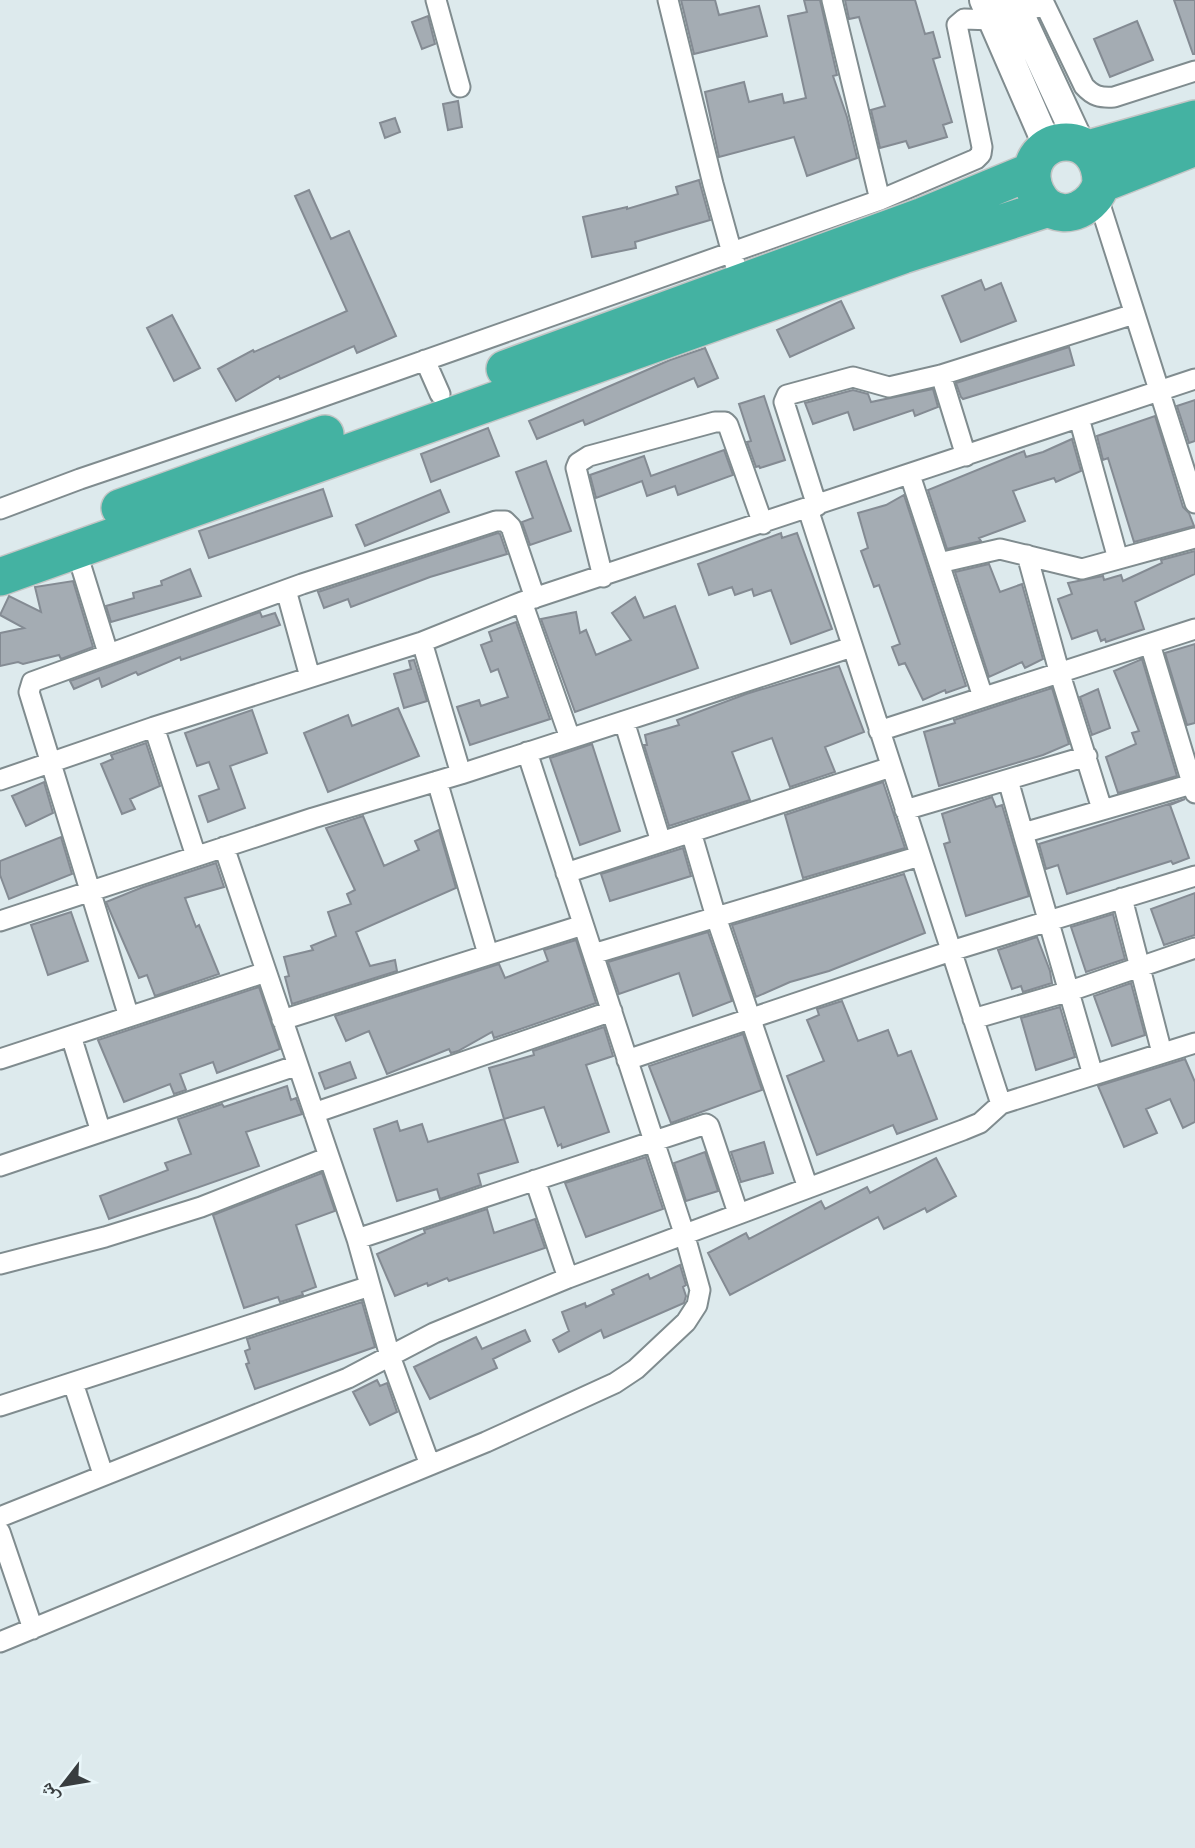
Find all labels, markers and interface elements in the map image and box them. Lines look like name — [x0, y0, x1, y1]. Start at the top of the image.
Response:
north arrow — [28, 1750, 98, 1820]
text: ش — [33, 1779, 64, 1809]

